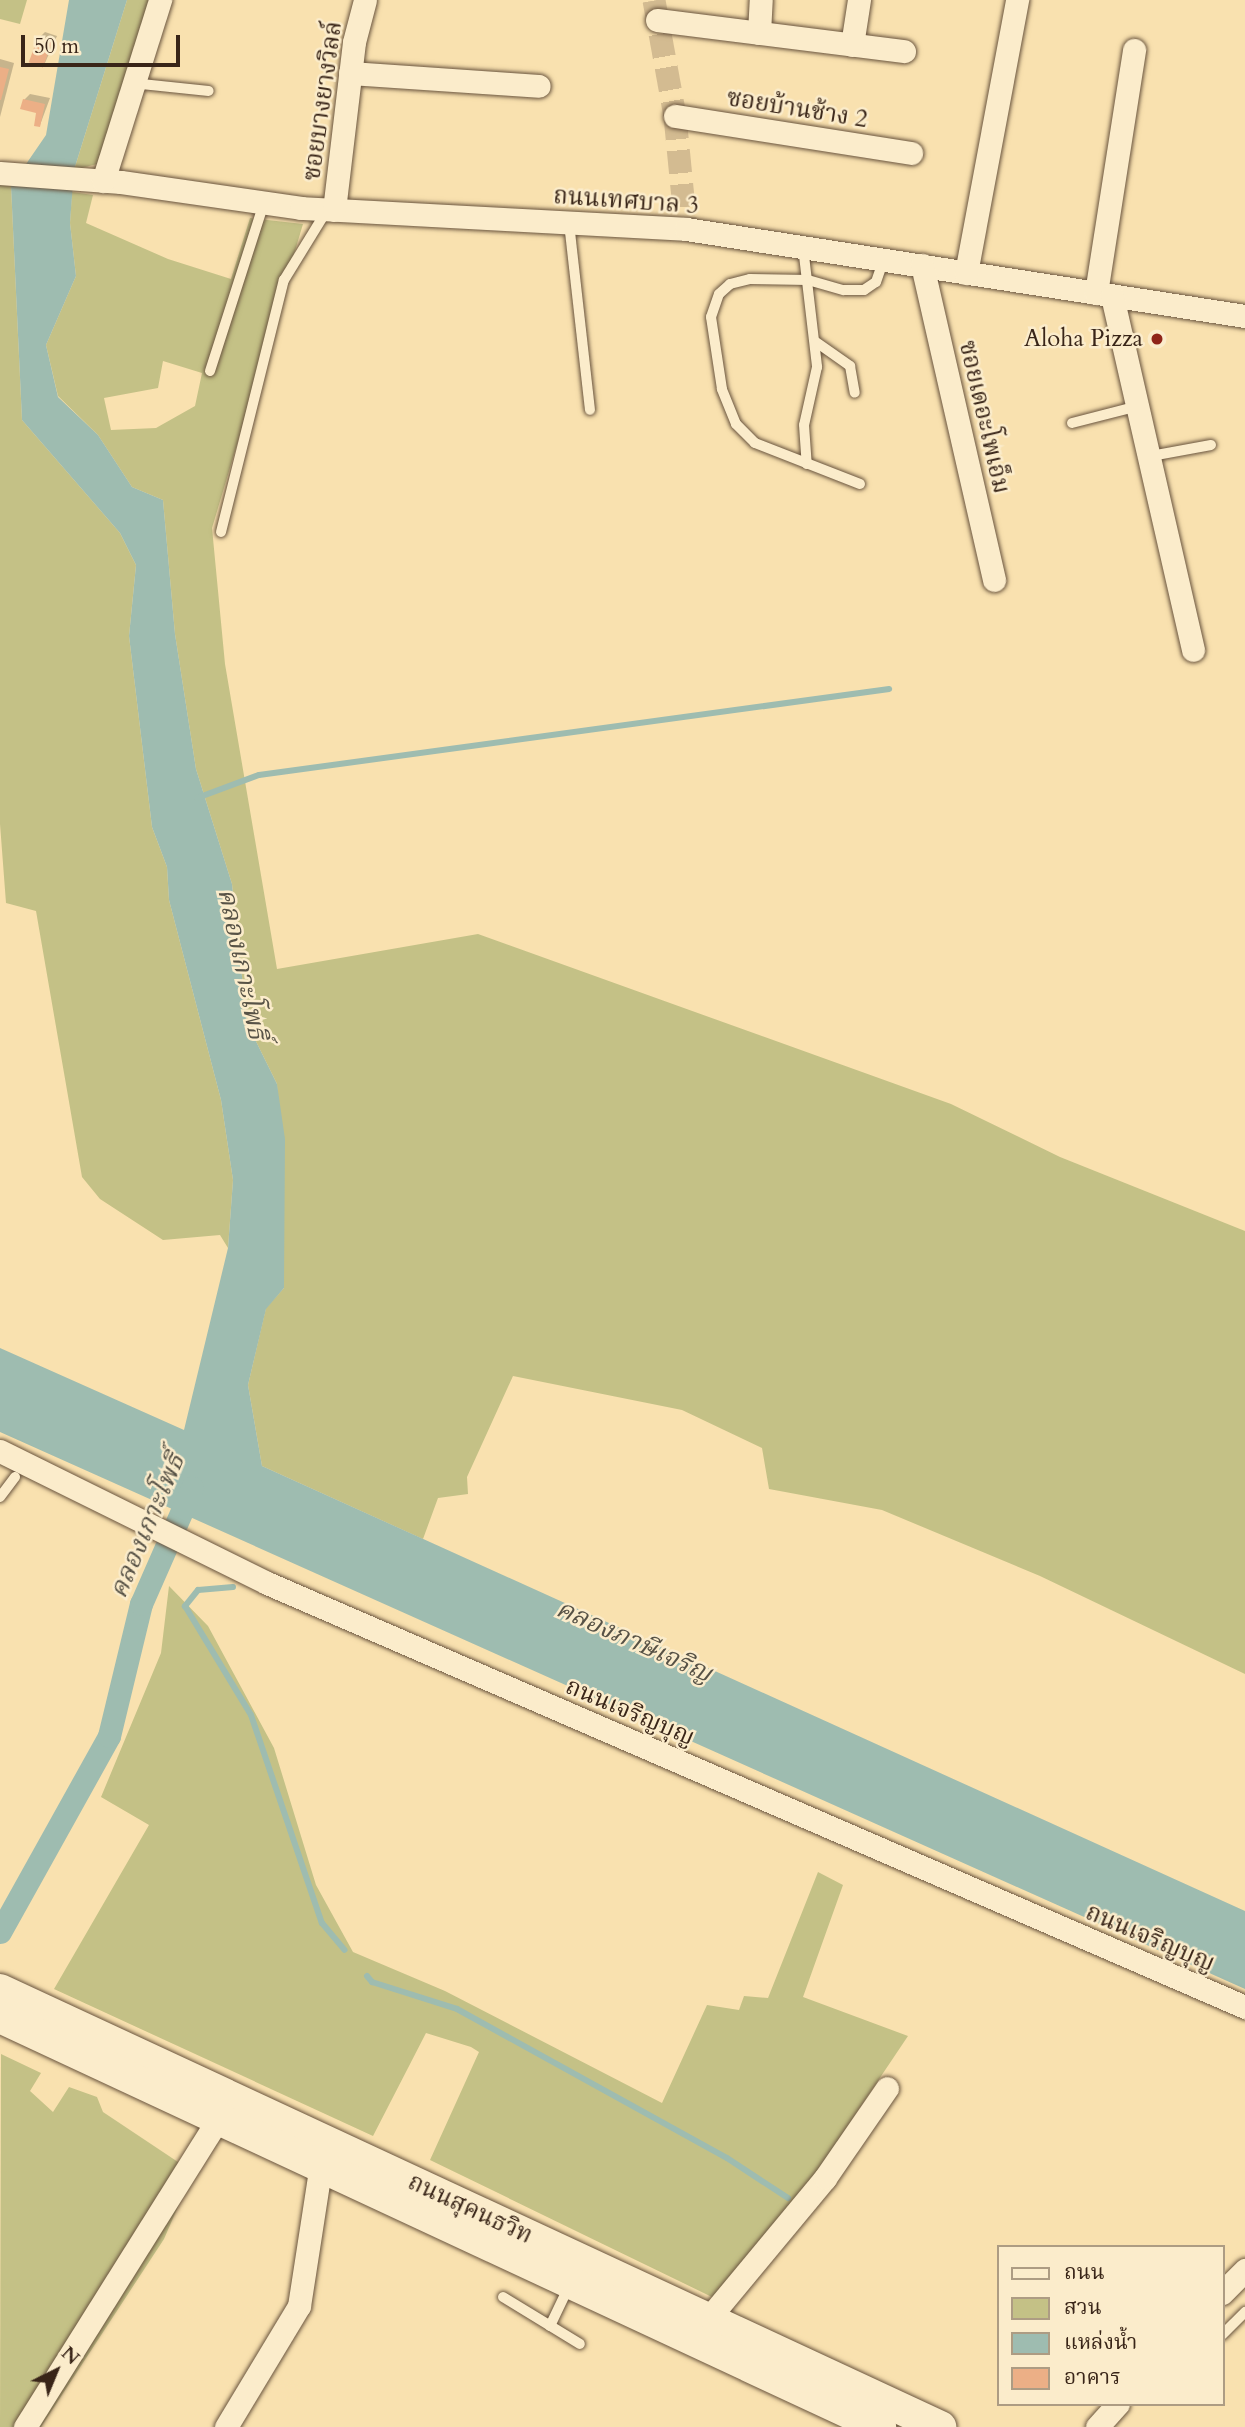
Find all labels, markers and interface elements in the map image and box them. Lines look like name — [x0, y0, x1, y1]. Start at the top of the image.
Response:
street label: ซอยบางยางวิลล์ — [298, 19, 348, 183]
scale bar — [24, 21, 184, 65]
text: 50 m — [34, 32, 79, 61]
street label: ซอยบ้านช้าง 2 — [725, 84, 869, 134]
street label: ถนนเทศบาล 3 — [552, 182, 700, 220]
place label: Aloha Pizza — [1024, 325, 1143, 353]
marker: Aloha Pizza — [1149, 331, 1165, 347]
street label: ซอยเดอะโพเอ็ม — [952, 338, 1016, 496]
water label: คลองเกาะโพธิ์ — [211, 886, 273, 1042]
water label: คลองเกาะโพธิ์ — [103, 1449, 191, 1603]
water label: คลองภาษีเจริญ — [551, 1593, 717, 1689]
street label: ถนนเจริญบุญ — [561, 1672, 699, 1752]
street label: ถนนเจริญบุญ — [1081, 1898, 1219, 1978]
street label: ถนนสุคนธวิท — [403, 2168, 537, 2250]
legend — [996, 2245, 1224, 2406]
text: ถนน — [1064, 2258, 1105, 2287]
text: สวน — [1064, 2293, 1102, 2322]
text: แหล่งน้ำ — [1064, 2328, 1137, 2357]
north arrow — [21, 2336, 91, 2406]
text: N — [55, 2341, 85, 2371]
text: อาคาร — [1064, 2363, 1121, 2392]

